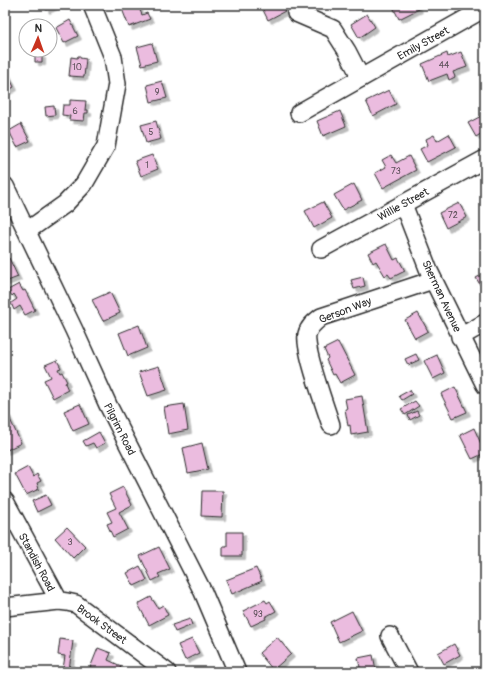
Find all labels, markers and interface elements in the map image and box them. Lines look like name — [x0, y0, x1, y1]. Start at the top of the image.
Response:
north arrow — [18, 18, 58, 58]
text: N — [34, 22, 43, 35]
street label: Emily Street — [395, 24, 452, 63]
house number: 44 — [439, 60, 450, 71]
house number: 10 — [72, 62, 82, 73]
house number: 9 — [155, 87, 160, 98]
house number: 6 — [72, 106, 78, 117]
house number: 5 — [149, 127, 154, 138]
house number: 1 — [145, 160, 149, 171]
house number: 73 — [391, 166, 401, 177]
street label: Willie Street — [376, 185, 431, 224]
house number: 72 — [448, 210, 458, 221]
street label: Sherman Avenue — [419, 258, 464, 335]
street label: Gerson Way — [317, 294, 374, 326]
street label: Pilgrim Road — [101, 401, 138, 457]
street label: Standish Road — [16, 531, 57, 594]
house number: 3 — [67, 537, 73, 548]
street label: Brook Street — [74, 602, 130, 647]
house number: 93 — [253, 609, 263, 620]

